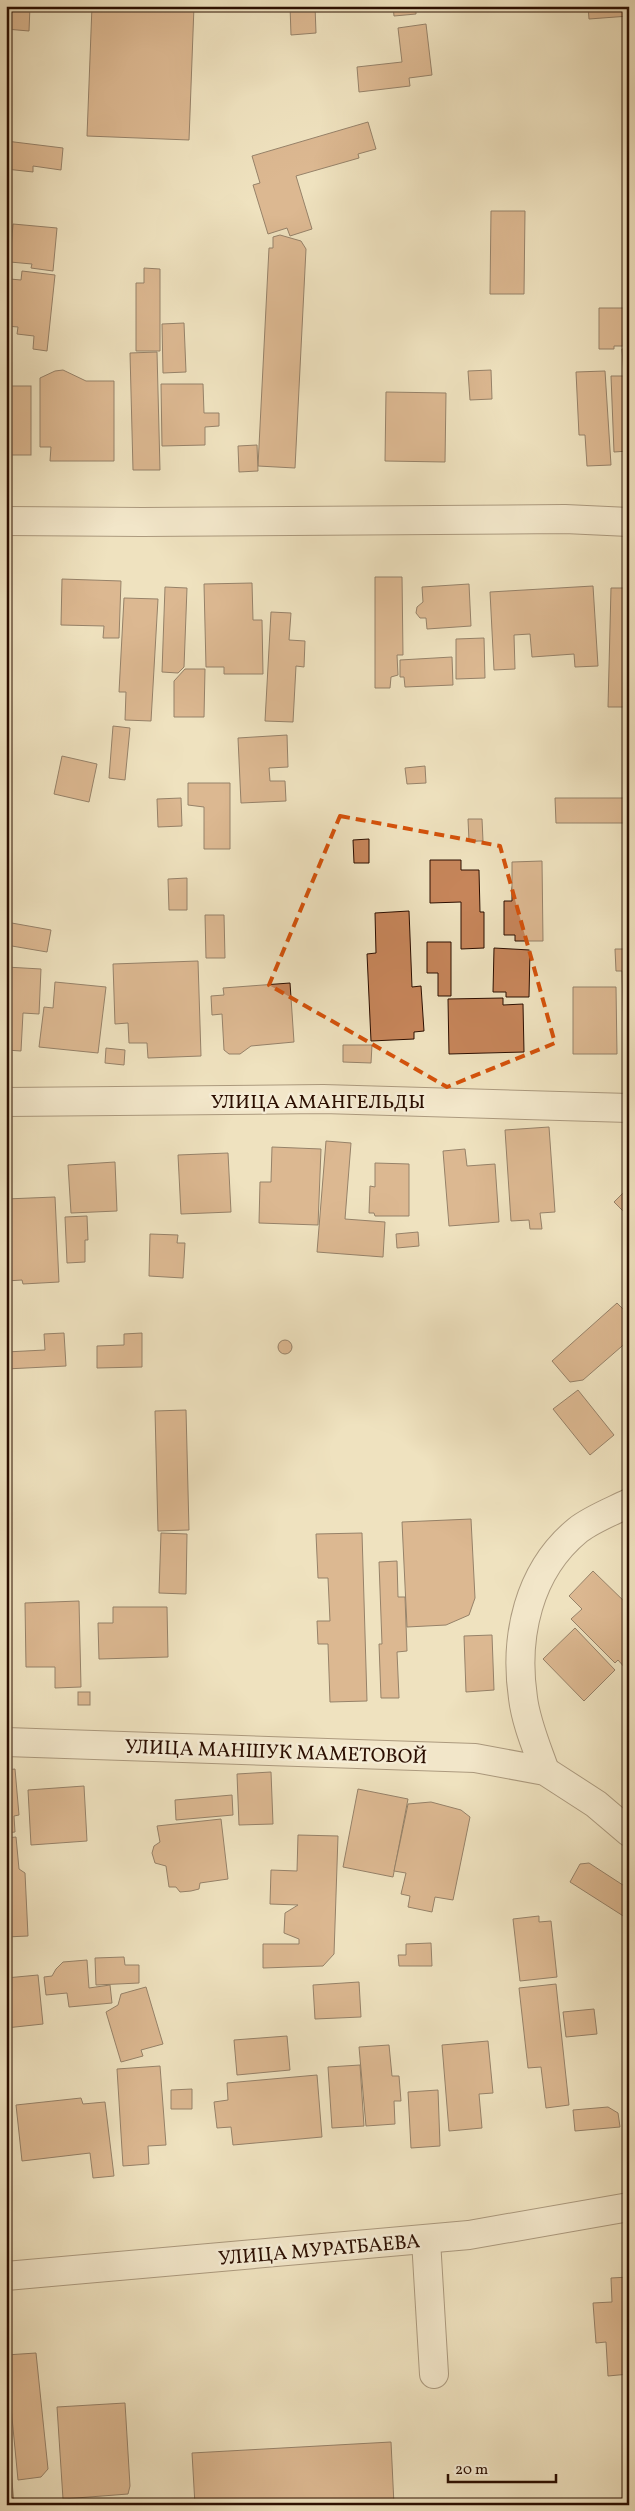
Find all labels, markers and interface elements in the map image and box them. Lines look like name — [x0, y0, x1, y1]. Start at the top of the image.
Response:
street label: УЛИЦА АМАНГЕЛЬДЫ — [211, 1089, 425, 1117]
street label: УЛИЦА МАНШУК МАМЕТОВОЙ — [124, 1734, 428, 1772]
street label: УЛИЦА МУРАТБАЕВА — [217, 2228, 421, 2274]
scale bar — [448, 2451, 555, 2483]
text: 20 m — [455, 2460, 488, 2481]

